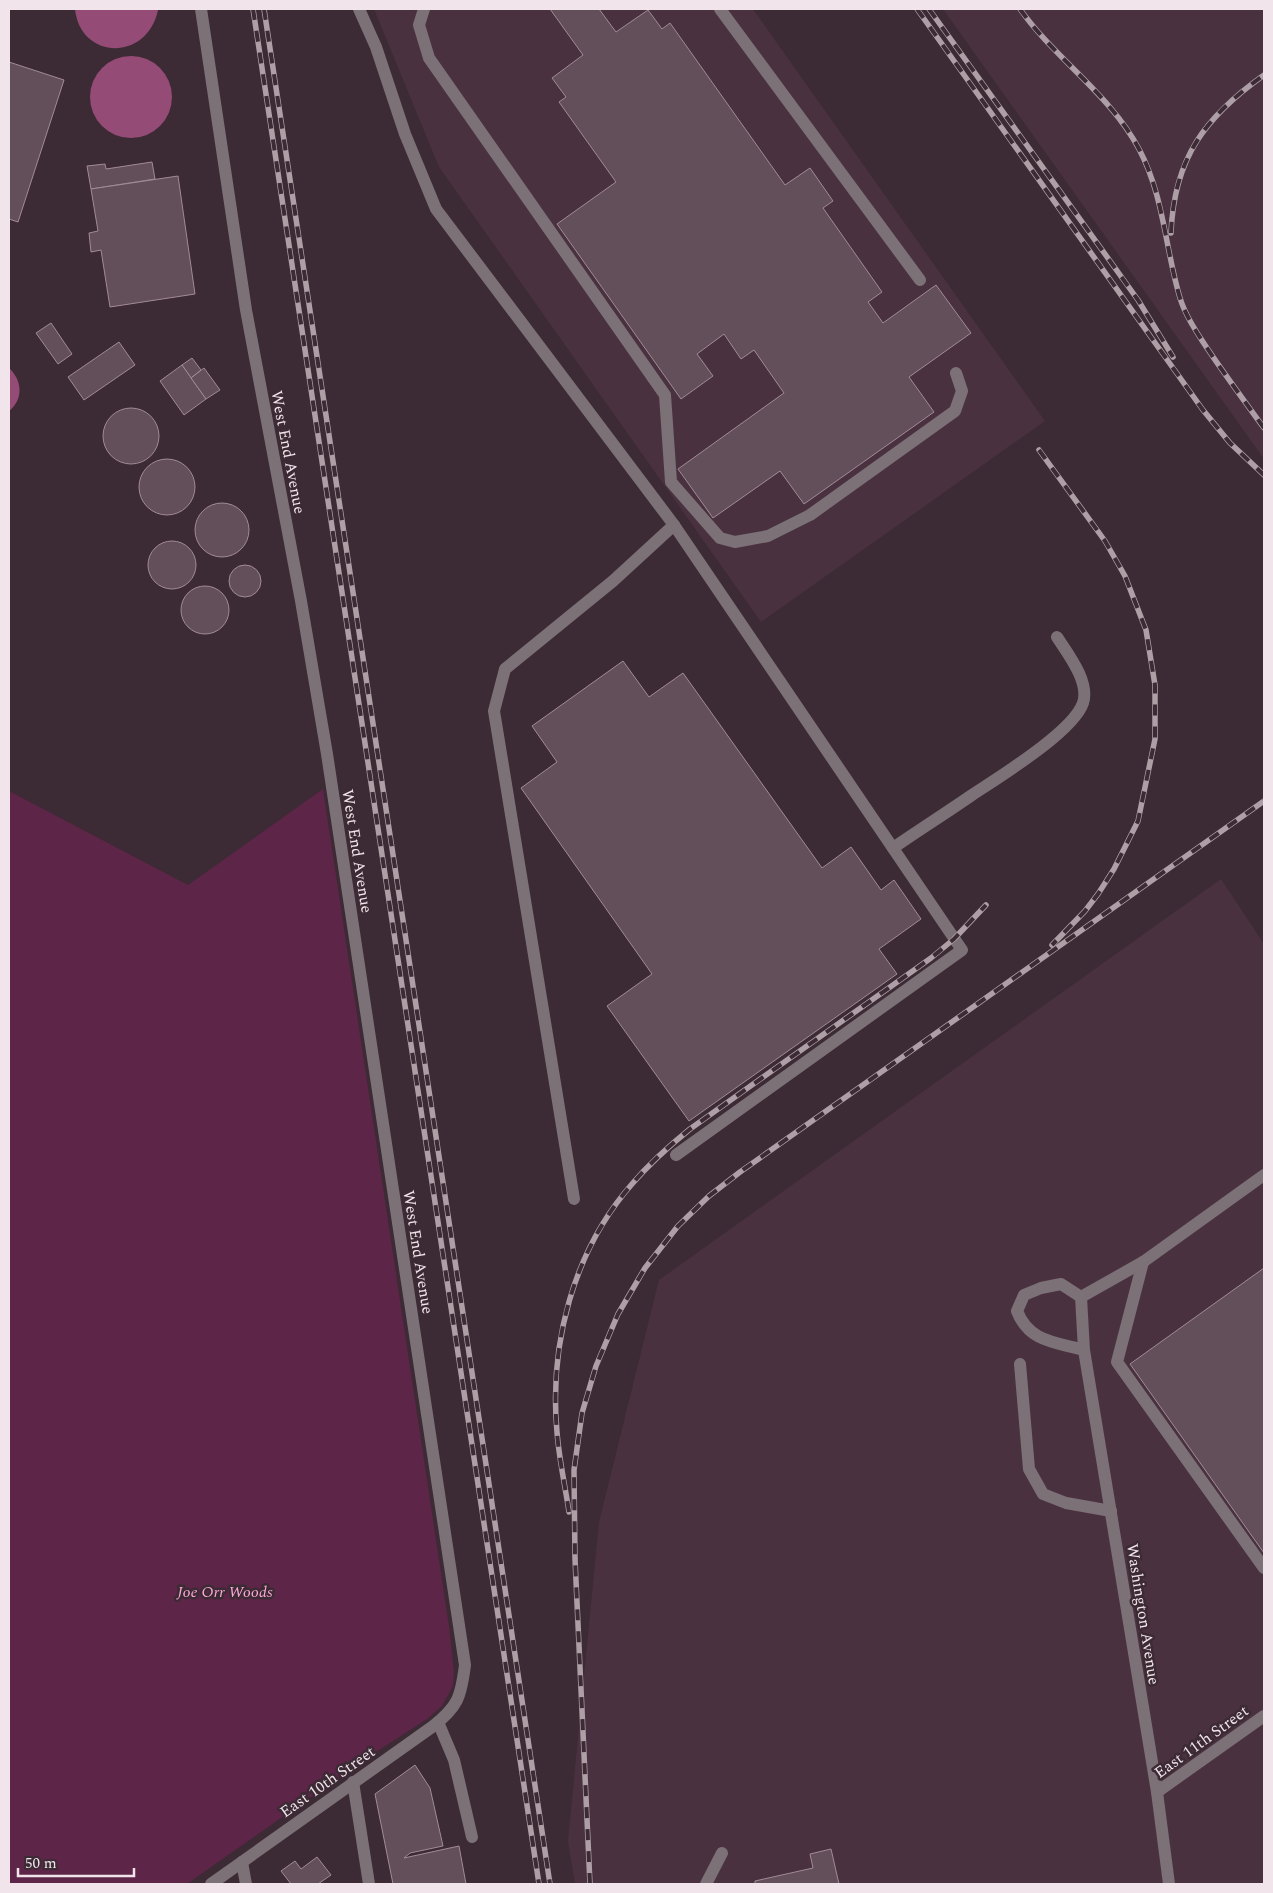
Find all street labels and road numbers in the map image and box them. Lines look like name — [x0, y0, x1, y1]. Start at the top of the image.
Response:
street label: West End Avenue — [264, 389, 312, 516]
street label: West End Avenue — [335, 788, 379, 915]
street label: West End Avenue — [396, 1189, 440, 1316]
street label: Washington Avenue — [1120, 1542, 1166, 1687]
street label: East 11th Street — [1149, 1699, 1254, 1784]
street label: East 10th Street — [275, 1740, 380, 1824]

